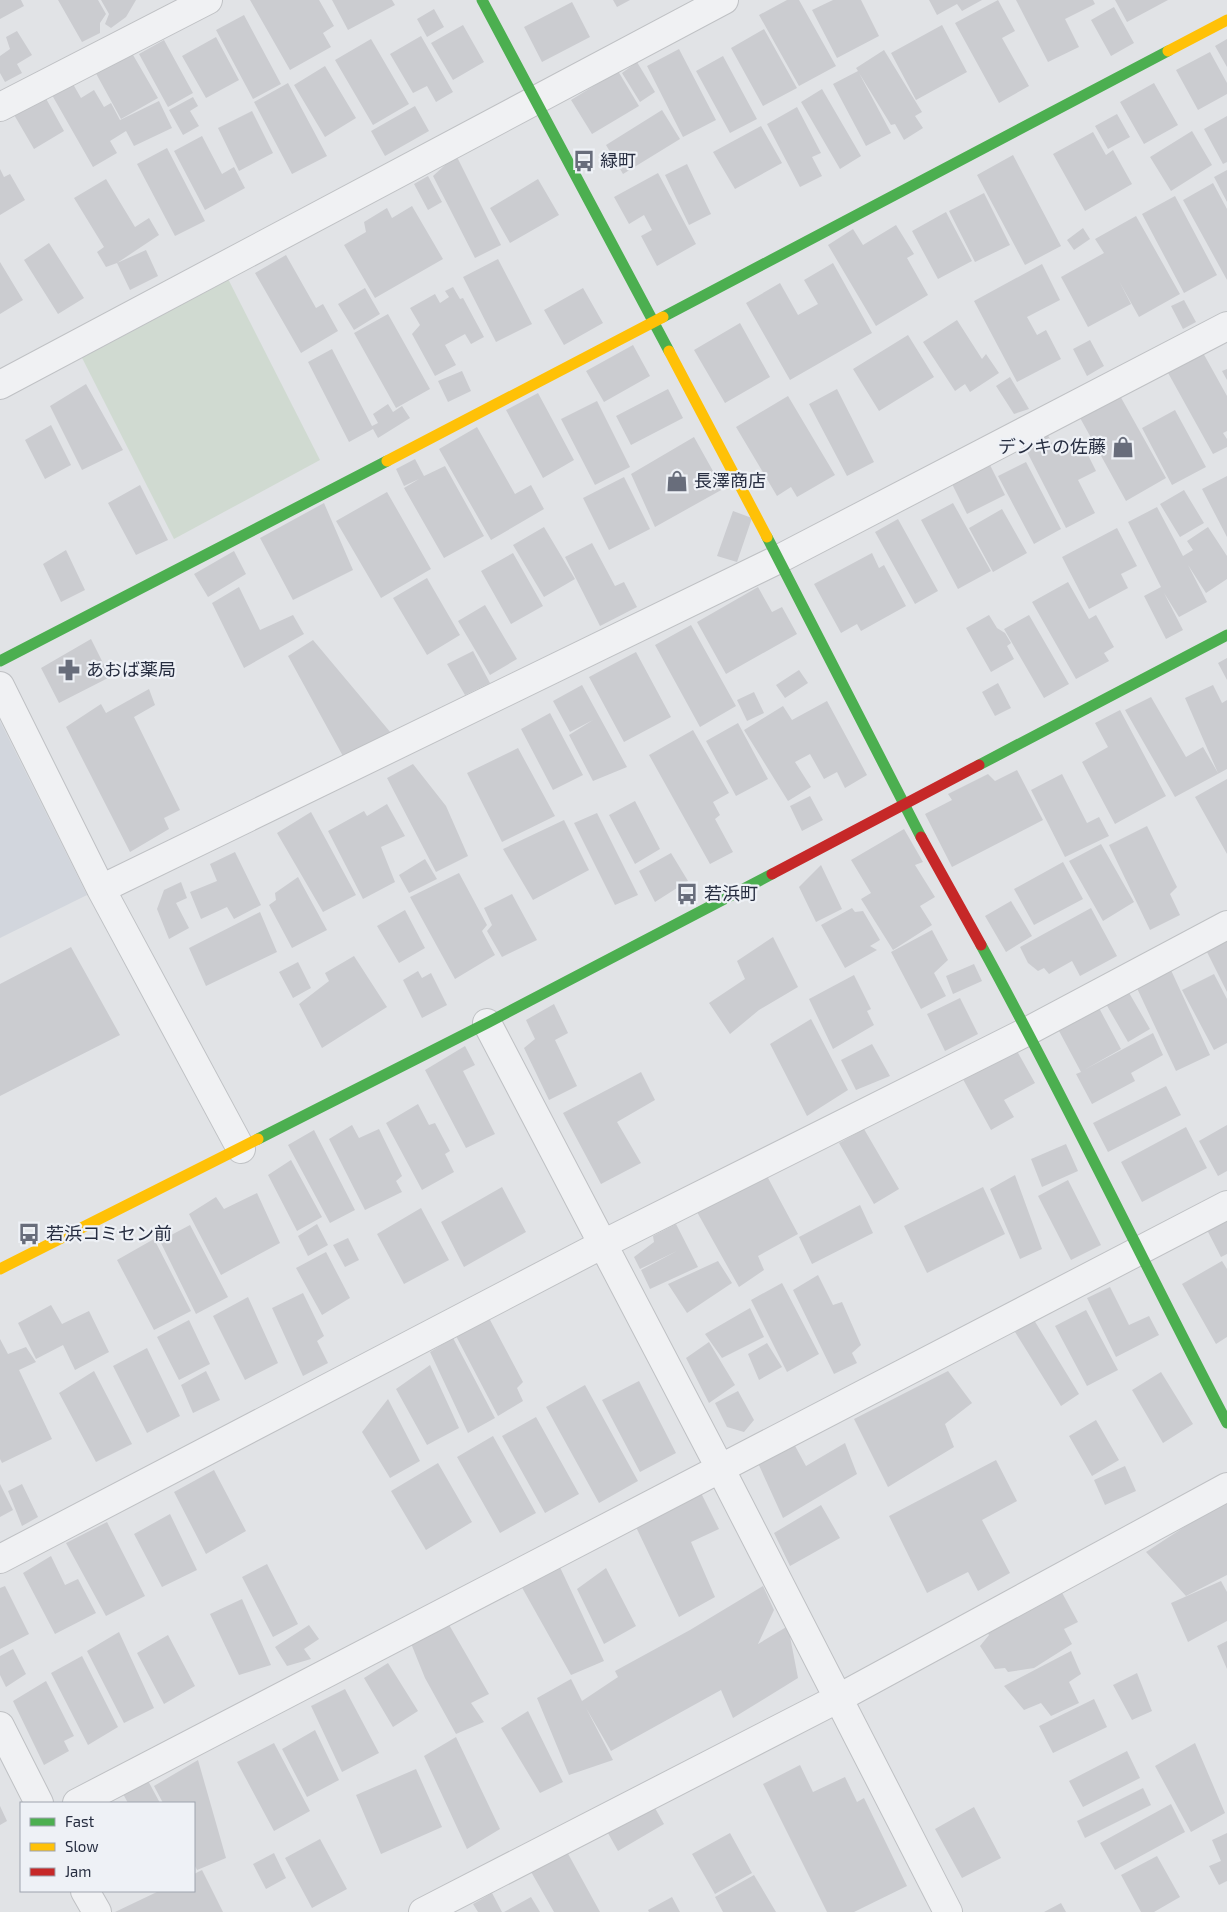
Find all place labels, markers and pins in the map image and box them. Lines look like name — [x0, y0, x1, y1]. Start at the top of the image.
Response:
bus stop icon: 緑町 — [571, 148, 597, 174]
place label: 緑町 — [600, 149, 636, 171]
shop icon: デンキの佐藤 — [1110, 434, 1136, 460]
place label: デンキの佐藤 — [998, 435, 1106, 457]
shop icon: 長澤商店 — [664, 468, 690, 494]
place label: 長澤商店 — [694, 469, 766, 491]
pharmacy icon: あおば薬局 — [56, 657, 82, 683]
place label: あおば薬局 — [86, 658, 176, 680]
bus stop icon: 若浜町 — [674, 881, 700, 907]
place label: 若浜町 — [704, 882, 758, 904]
bus stop icon: 若浜コミセン前 — [16, 1221, 42, 1247]
place label: 若浜コミセン前 — [46, 1222, 172, 1244]

